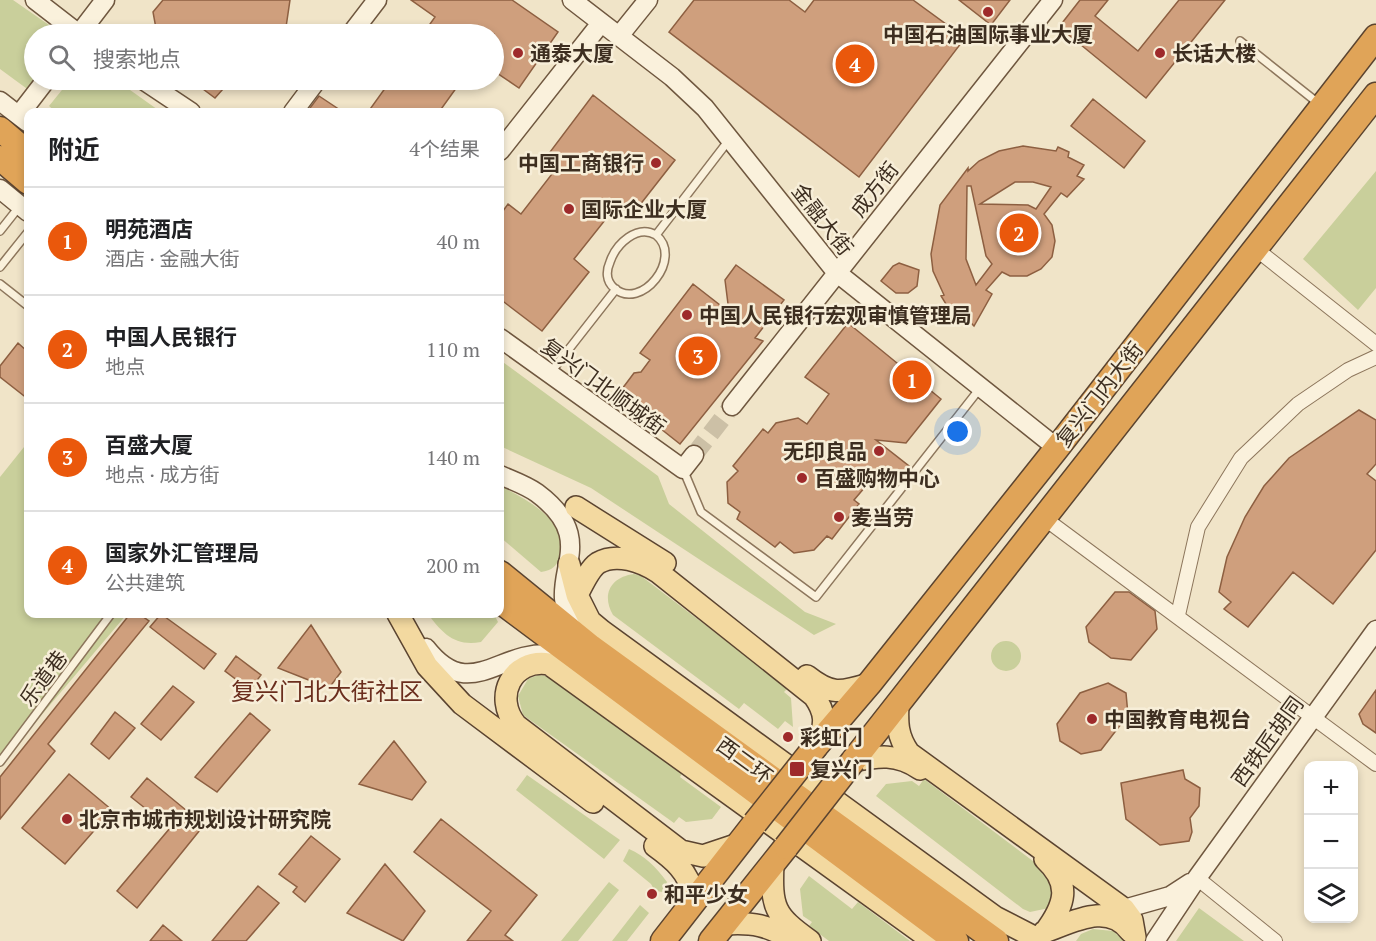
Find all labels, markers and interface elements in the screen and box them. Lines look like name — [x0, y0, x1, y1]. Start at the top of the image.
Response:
marker: 中国石油国际事业大厦 — [981, 5, 995, 19]
place label: 中国石油国际事业大厦 — [883, 20, 1093, 48]
search box — [24, 24, 504, 90]
place label: 通泰大厦 — [530, 39, 614, 67]
place label: 长话大楼 — [1172, 39, 1256, 67]
icon: search — [45, 41, 78, 74]
pin: 4 — [836, 42, 874, 86]
text: 搜索地点 — [93, 44, 181, 73]
marker: 通泰大厦 — [511, 46, 525, 60]
marker: 长话大楼 — [1153, 46, 1167, 60]
text: 附近 — [48, 132, 100, 166]
text: 4个结果 — [409, 135, 480, 162]
place label: 中国工商银行 — [518, 149, 644, 177]
marker: 中国工商银行 — [649, 156, 663, 170]
street label: 成方街 — [844, 156, 904, 222]
street label: 金融大街 — [786, 177, 860, 261]
place label: 国际企业大厦 — [581, 195, 707, 223]
marker: 国际企业大厦 — [562, 202, 576, 216]
pin: 2 — [1000, 210, 1038, 256]
text: 明苑酒店 — [105, 214, 193, 243]
text: 1 — [62, 228, 73, 255]
text: 40 m — [437, 228, 480, 255]
text: 酒店 · 金融大街 — [105, 245, 240, 272]
place label: 中国人民银行宏观审慎管理局 — [699, 301, 972, 329]
marker: 中国人民银行宏观审慎管理局 — [680, 308, 694, 322]
text: 中国人民银行 — [105, 322, 237, 351]
street label: 复兴门北顺城街 — [536, 331, 672, 441]
pin: 3 — [678, 334, 718, 378]
text: 2 — [62, 336, 73, 363]
text: 110 m — [426, 336, 480, 363]
street label: 复兴门内大街 — [1049, 336, 1149, 452]
text: 地点 — [105, 353, 145, 380]
pin: 1 — [892, 358, 932, 403]
your location — [943, 417, 972, 446]
text: 百盛大厦 — [105, 430, 193, 459]
place label: 无印良品 — [783, 437, 867, 465]
text: 3 — [62, 444, 73, 471]
text: 140 m — [426, 444, 480, 471]
marker: 无印良品 — [872, 444, 886, 458]
text: 地点 · 成方街 — [105, 461, 220, 488]
place label: 百盛购物中心 — [814, 464, 940, 492]
marker: 百盛购物中心 — [795, 471, 809, 485]
place label: 麦当劳 — [851, 503, 914, 531]
marker: 麦当劳 — [832, 510, 846, 524]
text: 国家外汇管理局 — [105, 538, 259, 567]
text: 4 — [62, 552, 73, 579]
text: 200 m — [426, 552, 480, 579]
text: 公共建筑 — [105, 569, 185, 596]
street label: 乐道巷 — [13, 644, 73, 712]
district label: 复兴门北大街社区 — [231, 675, 423, 707]
street label: 西铁匠胡同 — [1225, 690, 1309, 792]
place label: 中国教育电视台 — [1104, 705, 1251, 733]
marker: 中国教育电视台 — [1085, 712, 1099, 726]
place label: 彩虹门 — [800, 723, 863, 751]
street label: 西二环 — [711, 730, 779, 790]
marker: 彩虹门 — [781, 730, 795, 744]
place label: 复兴门 — [810, 755, 873, 783]
marker: 复兴门 — [788, 760, 806, 778]
map controls — [1304, 761, 1358, 923]
button: + — [1304, 761, 1358, 815]
place label: 北京市城市规划设计研究院 — [79, 805, 331, 833]
marker: 北京市城市规划设计研究院 — [60, 812, 74, 826]
button: − — [1304, 815, 1358, 869]
button: layers — [1304, 869, 1358, 923]
place label: 和平少女 — [664, 880, 748, 908]
marker: 和平少女 — [645, 887, 659, 901]

